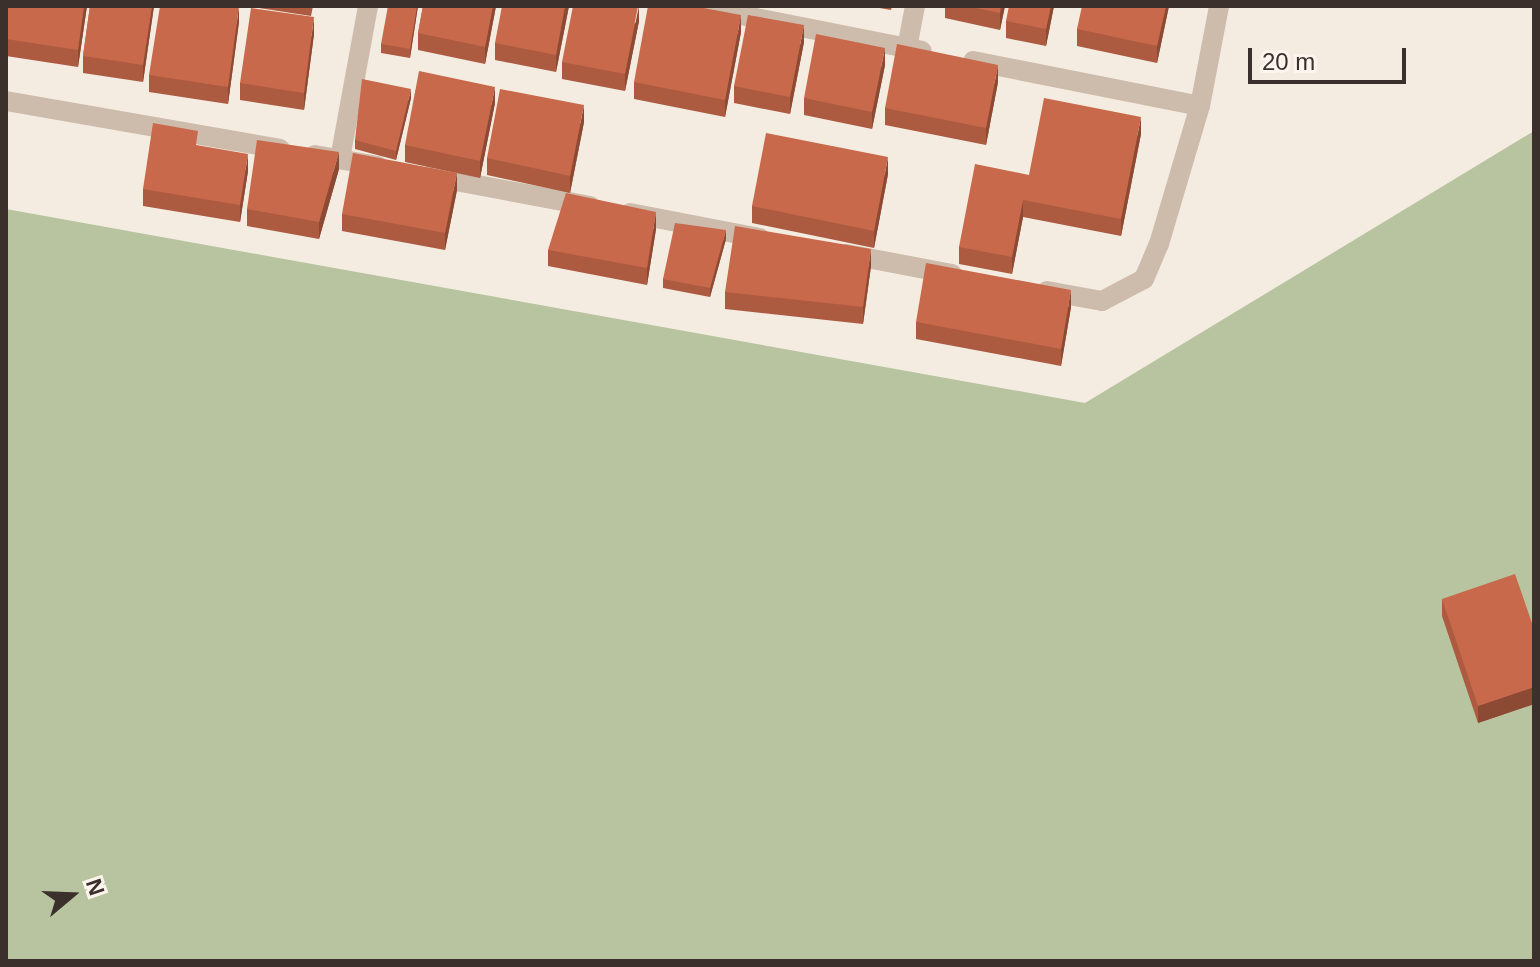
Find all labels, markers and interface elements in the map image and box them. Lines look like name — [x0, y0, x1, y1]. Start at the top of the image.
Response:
scale bar — [1252, 32, 1410, 82]
text: 20 m — [1262, 48, 1315, 75]
north arrow — [32, 855, 112, 935]
text: N — [81, 875, 110, 899]

